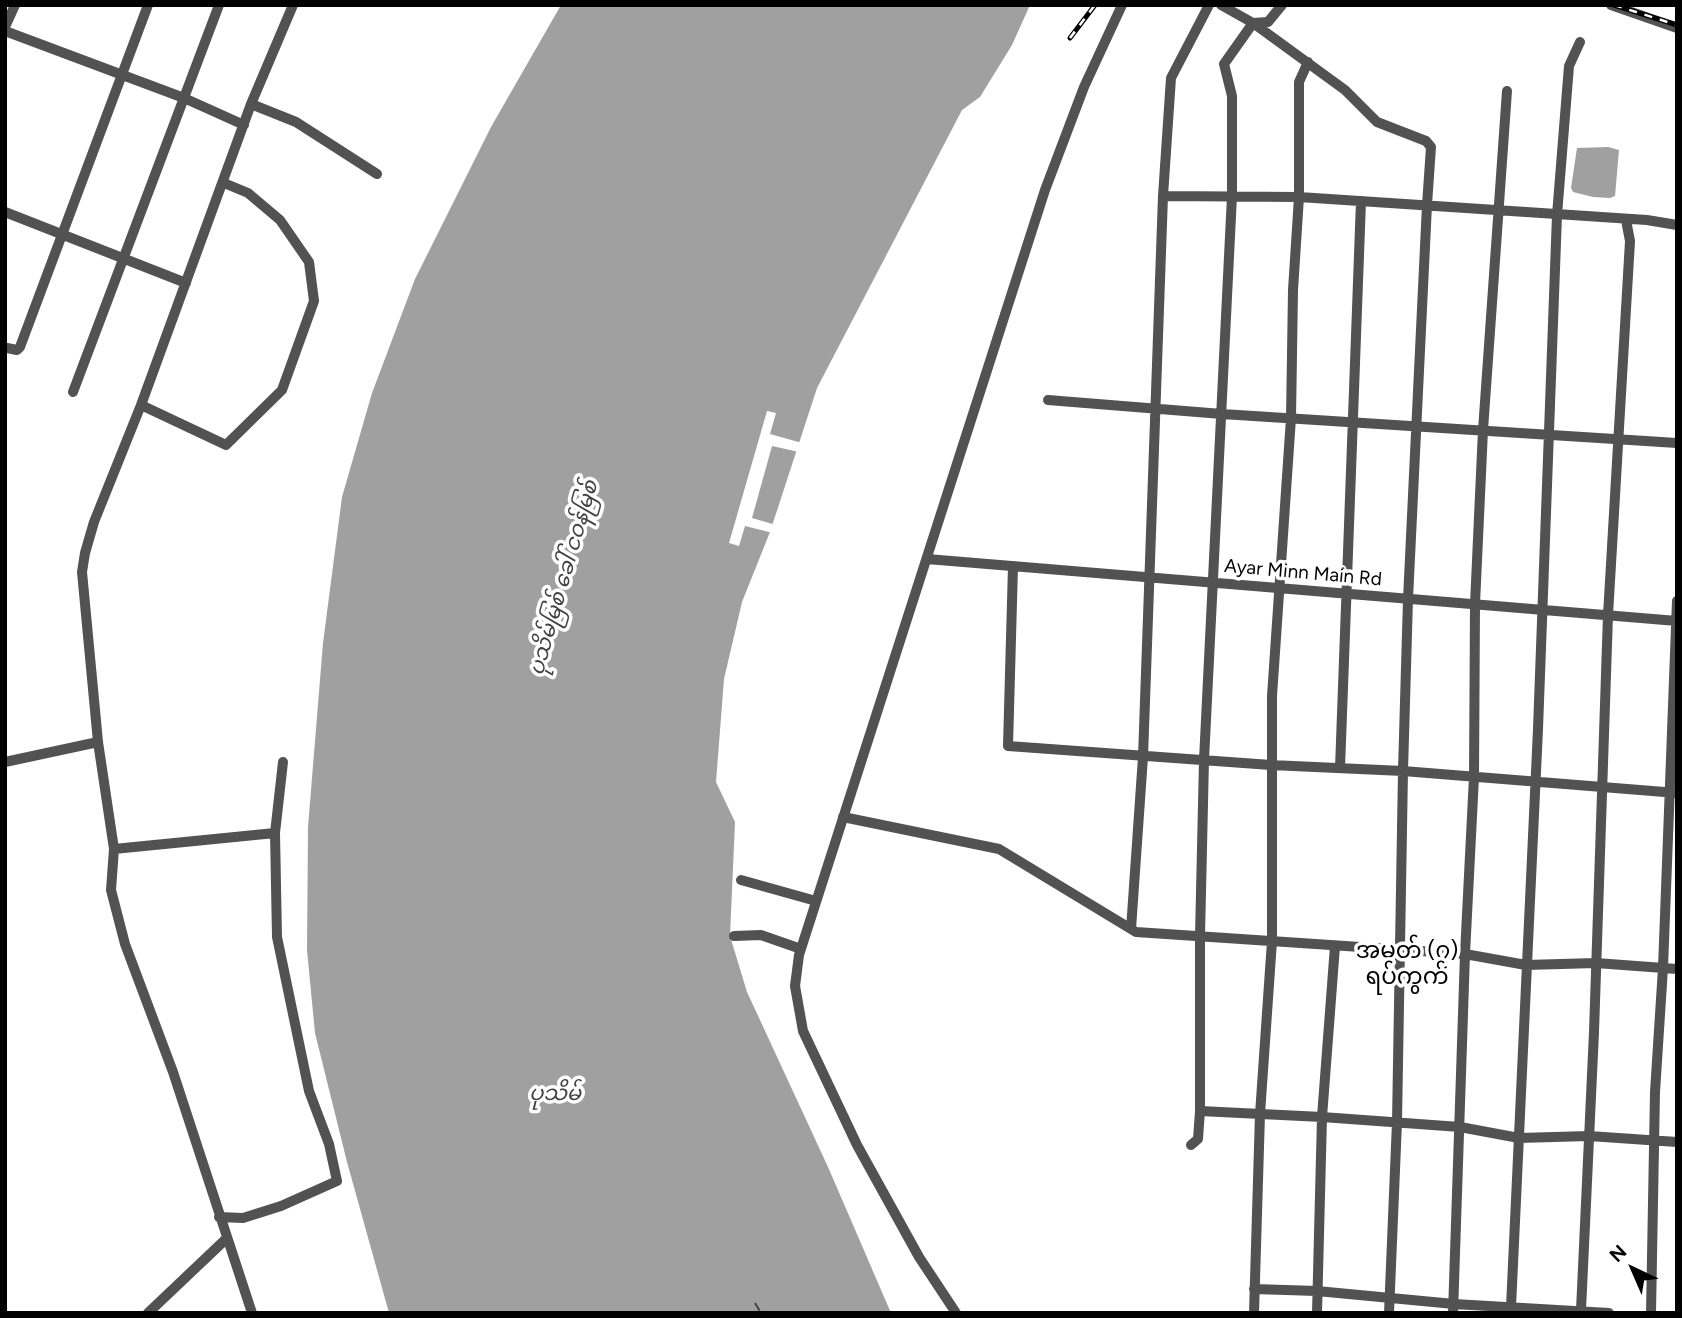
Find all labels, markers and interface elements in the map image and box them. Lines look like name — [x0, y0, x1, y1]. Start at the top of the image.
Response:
water label: ပုသိမ်မြစ် ခေါ် ငဝန်မြစ် — [524, 478, 604, 678]
street label: Ayar Minn Main Rd — [1223, 555, 1383, 591]
district label: အမှတ် (၇) ရပ်ကွက် — [1356, 937, 1458, 991]
water label: ပုသိမ် — [529, 1081, 581, 1107]
north arrow — [1598, 1234, 1668, 1304]
text: N — [1605, 1240, 1631, 1267]

